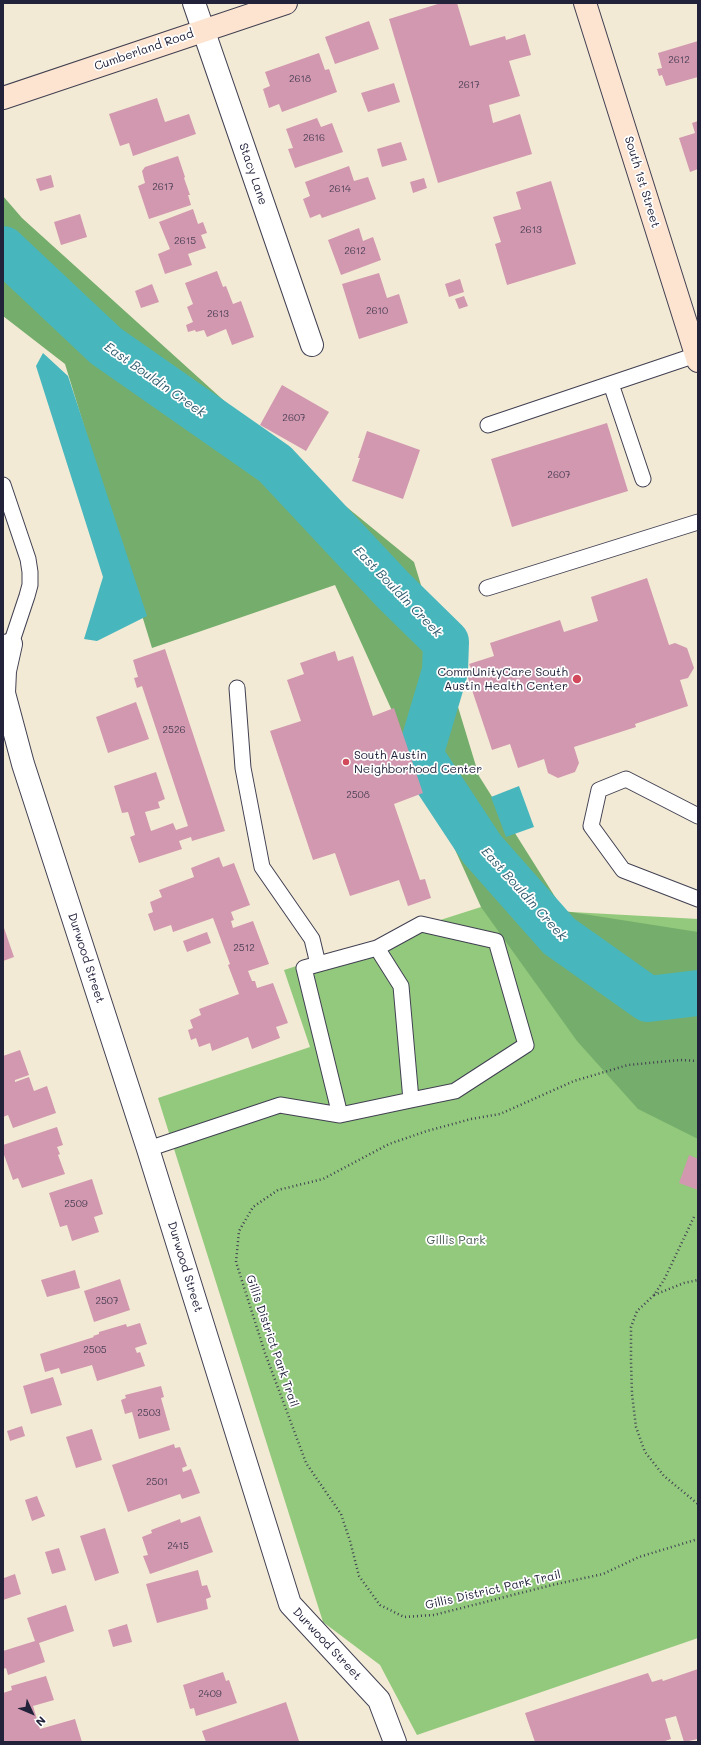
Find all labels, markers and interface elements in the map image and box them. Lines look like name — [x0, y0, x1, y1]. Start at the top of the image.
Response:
street label: Cumberland Road — [92, 26, 196, 74]
house number: 2612 — [668, 54, 690, 66]
house number: 2618 — [289, 73, 311, 85]
house number: 2617 — [458, 79, 480, 91]
house number: 2616 — [303, 132, 325, 144]
street label: South 1st Street — [621, 135, 663, 229]
street label: Stacy Lane — [236, 141, 270, 207]
house number: 2617 — [152, 181, 174, 193]
house number: 2614 — [329, 183, 351, 195]
house number: 2613 — [520, 224, 542, 236]
house number: 2615 — [174, 235, 196, 247]
house number: 2612 — [344, 245, 366, 257]
house number: 2610 — [366, 305, 388, 317]
house number: 2613 — [207, 308, 229, 320]
water label: East Bouldin Creek — [101, 339, 209, 421]
house number: 2607 — [282, 412, 306, 424]
house number: 2607 — [547, 469, 571, 481]
water label: East Bouldin Creek — [351, 543, 445, 641]
place label: CommUnityCare South Austin Health Center — [438, 665, 568, 693]
marker: CommUnityCare South Austin Health Center — [571, 673, 583, 685]
house number: 2526 — [162, 724, 186, 736]
place label: South Austin Neighborhood Center — [354, 748, 482, 776]
marker: South Austin Neighborhood Center — [341, 757, 351, 767]
house number: 2508 — [346, 789, 370, 801]
water label: East Bouldin Creek — [478, 844, 570, 944]
street label: Durwood Street — [65, 911, 107, 1005]
house number: 2512 — [233, 942, 255, 954]
house number: 2509 — [64, 1198, 88, 1210]
street label: Durwood Street — [164, 1220, 206, 1314]
park label: Gillis Park — [426, 1233, 486, 1247]
street label: Gillis District Park Trail — [243, 1273, 301, 1409]
house number: 2507 — [95, 1295, 119, 1307]
house number: 2505 — [83, 1344, 107, 1356]
house number: 2503 — [137, 1407, 161, 1419]
house number: 2501 — [146, 1476, 168, 1488]
house number: 2415 — [167, 1540, 189, 1552]
street label: Gillis District Park Trail — [424, 1567, 562, 1613]
street label: Durwood Street — [290, 1605, 364, 1683]
house number: 2409 — [198, 1688, 222, 1700]
north arrow — [12, 1693, 52, 1733]
text: N — [33, 1713, 49, 1730]

